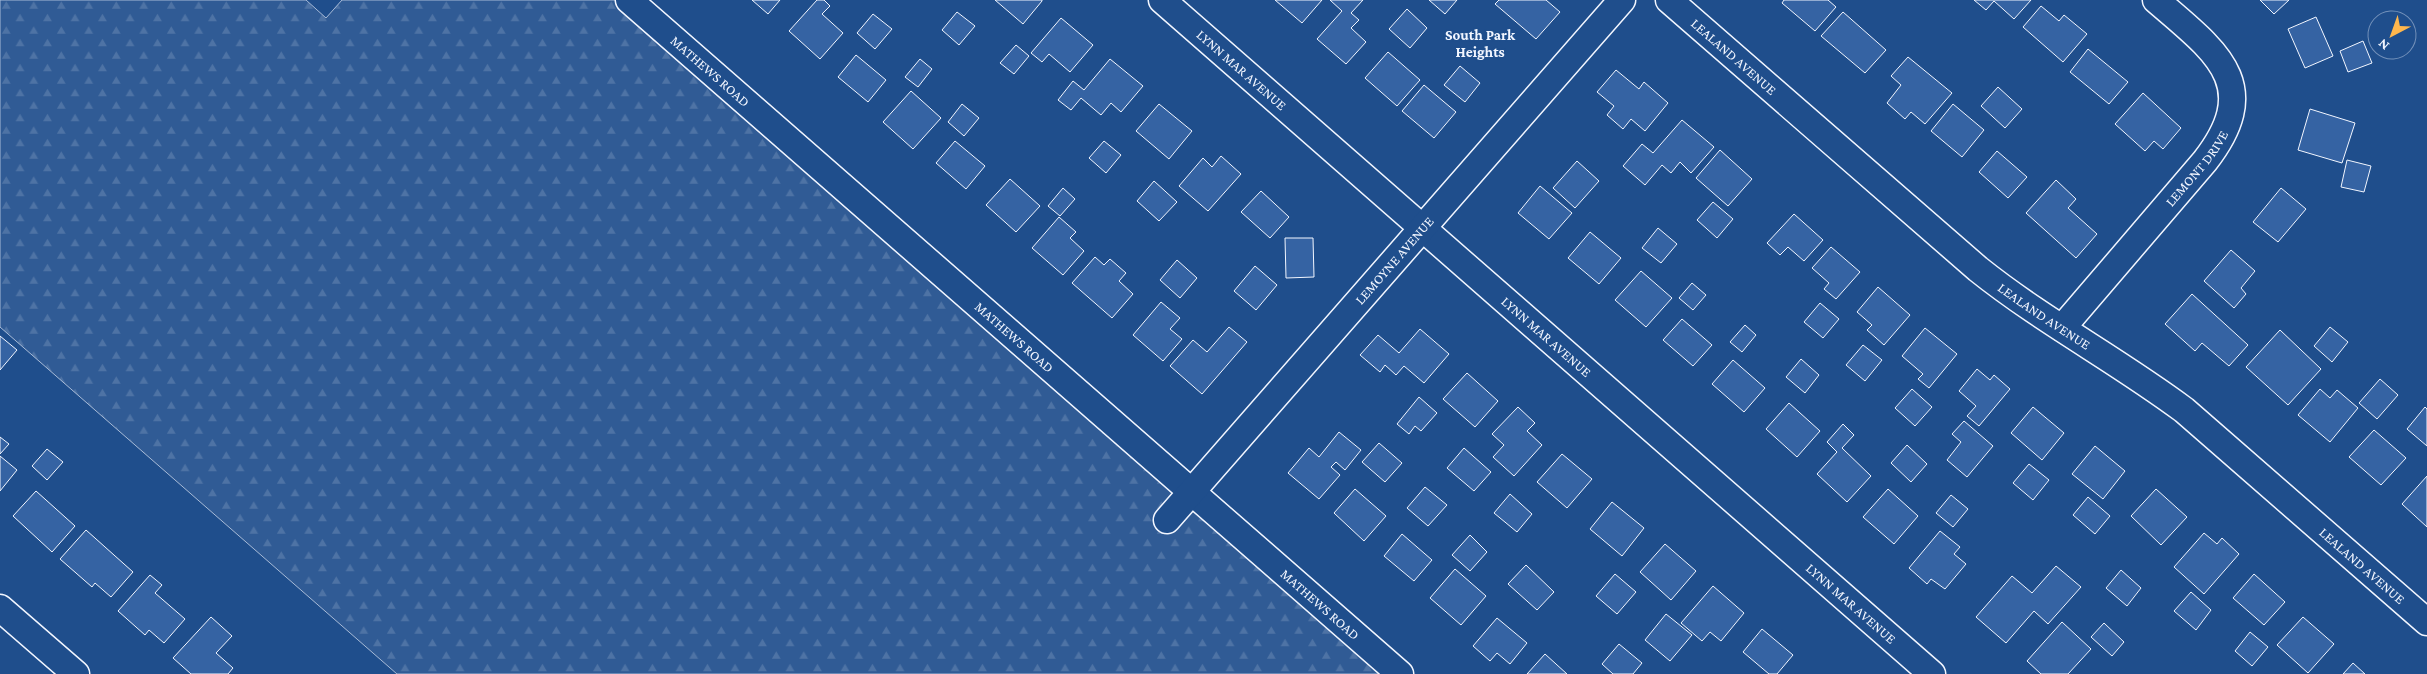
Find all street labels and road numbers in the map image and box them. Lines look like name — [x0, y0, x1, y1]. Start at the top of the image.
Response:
street label: LEALAND AVENUE — [1688, 15, 1780, 98]
street label: LYNN MAR AVENUE — [1194, 26, 1290, 114]
street label: MATHEWS ROAD — [668, 32, 753, 110]
street label: LEMONT DRIVE — [2162, 127, 2231, 209]
street label: LEMOYNE AVENUE — [1352, 213, 1437, 308]
street label: LEALAND AVENUE — [1995, 279, 2094, 353]
street label: LYNN MAR AVENUE — [1498, 293, 1595, 380]
street label: MATHEWS ROAD — [972, 298, 1057, 376]
street label: LEALAND AVENUE — [2316, 524, 2409, 607]
street label: LYNN MAR AVENUE — [1803, 560, 1900, 647]
street label: MATHEWS ROAD — [1277, 565, 1363, 643]

